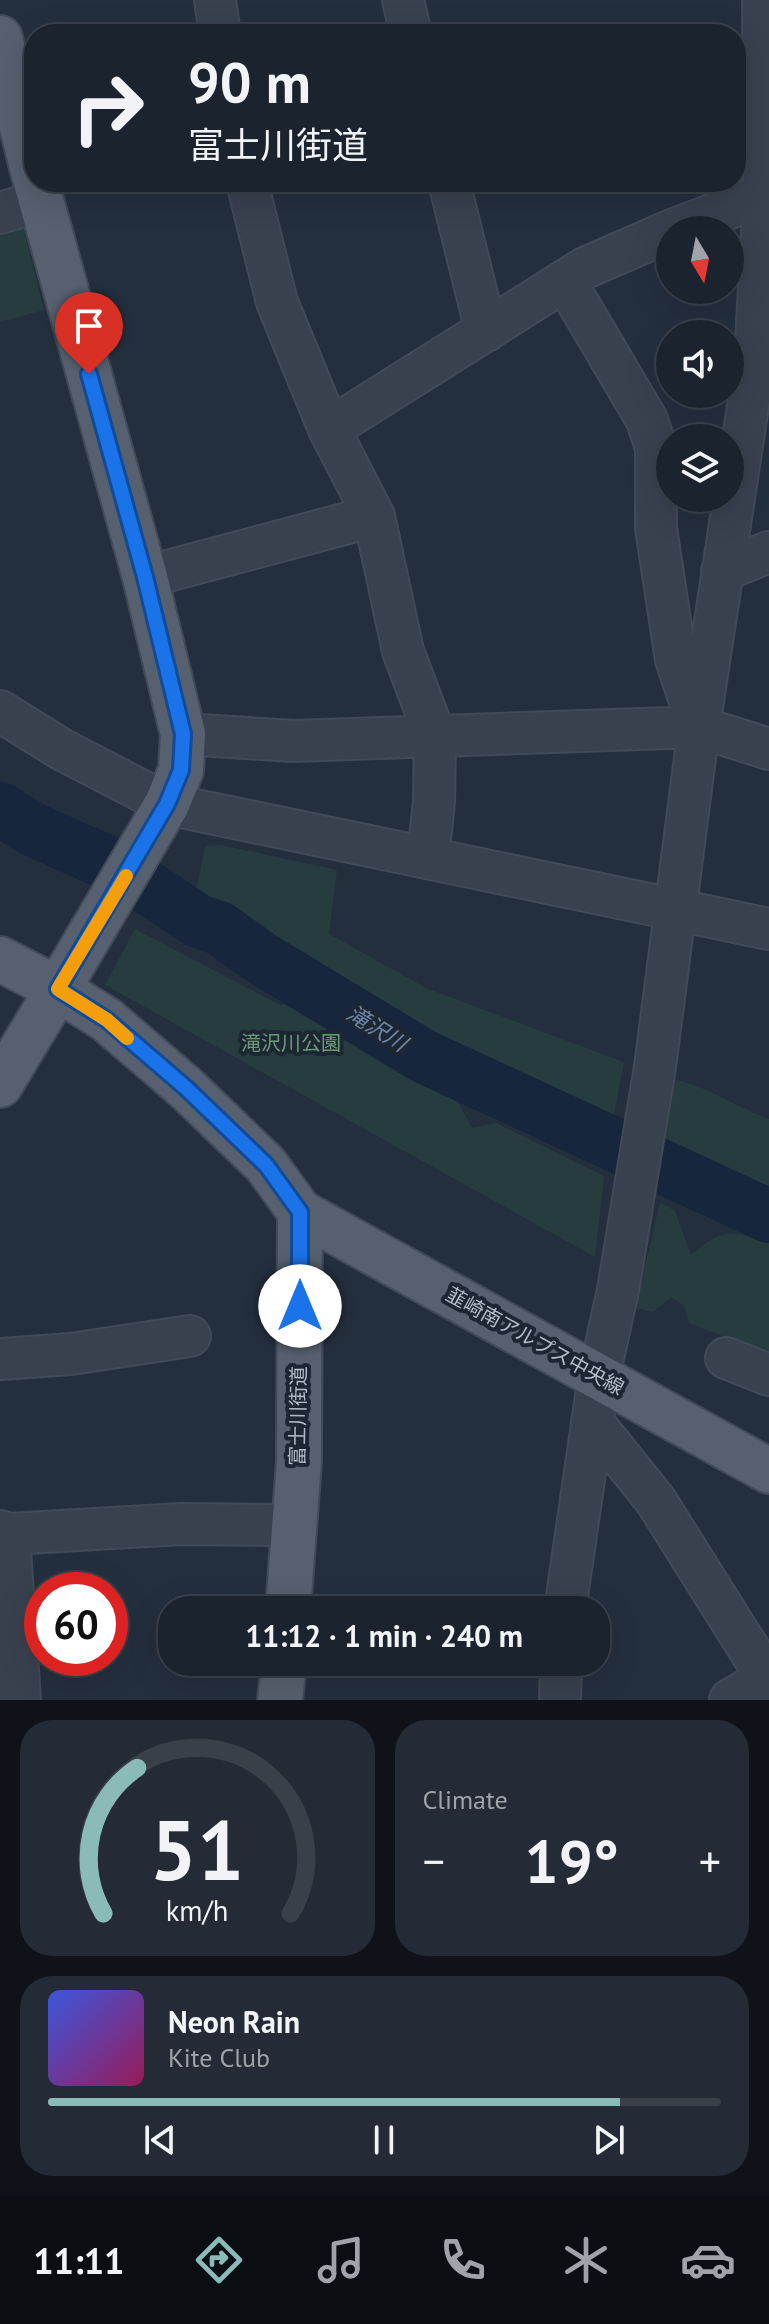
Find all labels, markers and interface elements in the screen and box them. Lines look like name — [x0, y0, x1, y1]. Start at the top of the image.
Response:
text: 90 m — [188, 46, 311, 118]
icon: right — [56, 56, 160, 160]
text: 富士川街道 — [188, 121, 368, 168]
north arrow — [656, 216, 744, 304]
map controls — [656, 216, 744, 512]
pin — [55, 292, 123, 374]
icon: arrive — [67, 304, 111, 348]
button: sound — [656, 320, 744, 408]
button: layers — [656, 424, 744, 512]
water label: 滝沢川 — [342, 999, 414, 1058]
park label: 滝沢川公園 — [241, 1030, 341, 1056]
position arrow — [258, 1264, 342, 1348]
street label: 韮崎南アルプス中央線 — [441, 1281, 629, 1401]
street label: 富士川街道 — [284, 1366, 312, 1466]
speed limit sign: 60 — [24, 1572, 128, 1676]
text: 11:12 · 1 min · 240 m — [245, 1616, 523, 1655]
text: Climate — [423, 1783, 508, 1816]
text: 51 — [150, 1795, 244, 1903]
text: 19° — [525, 1822, 619, 1900]
text: − — [423, 1832, 445, 1889]
text: + — [699, 1832, 721, 1889]
text: km/h — [166, 1892, 229, 1929]
text: Neon Rain — [168, 2002, 300, 2041]
text: Kite Club — [168, 2041, 270, 2074]
icon: previous — [138, 2118, 182, 2162]
icon: pause — [362, 2118, 406, 2162]
icon: next — [587, 2118, 631, 2162]
icon: directions — [191, 2232, 247, 2288]
icon: music — [313, 2232, 369, 2288]
icon: phone — [435, 2232, 491, 2288]
icon: climate — [558, 2232, 614, 2288]
icon: car — [680, 2232, 736, 2288]
text: 11:11 — [33, 2237, 124, 2284]

